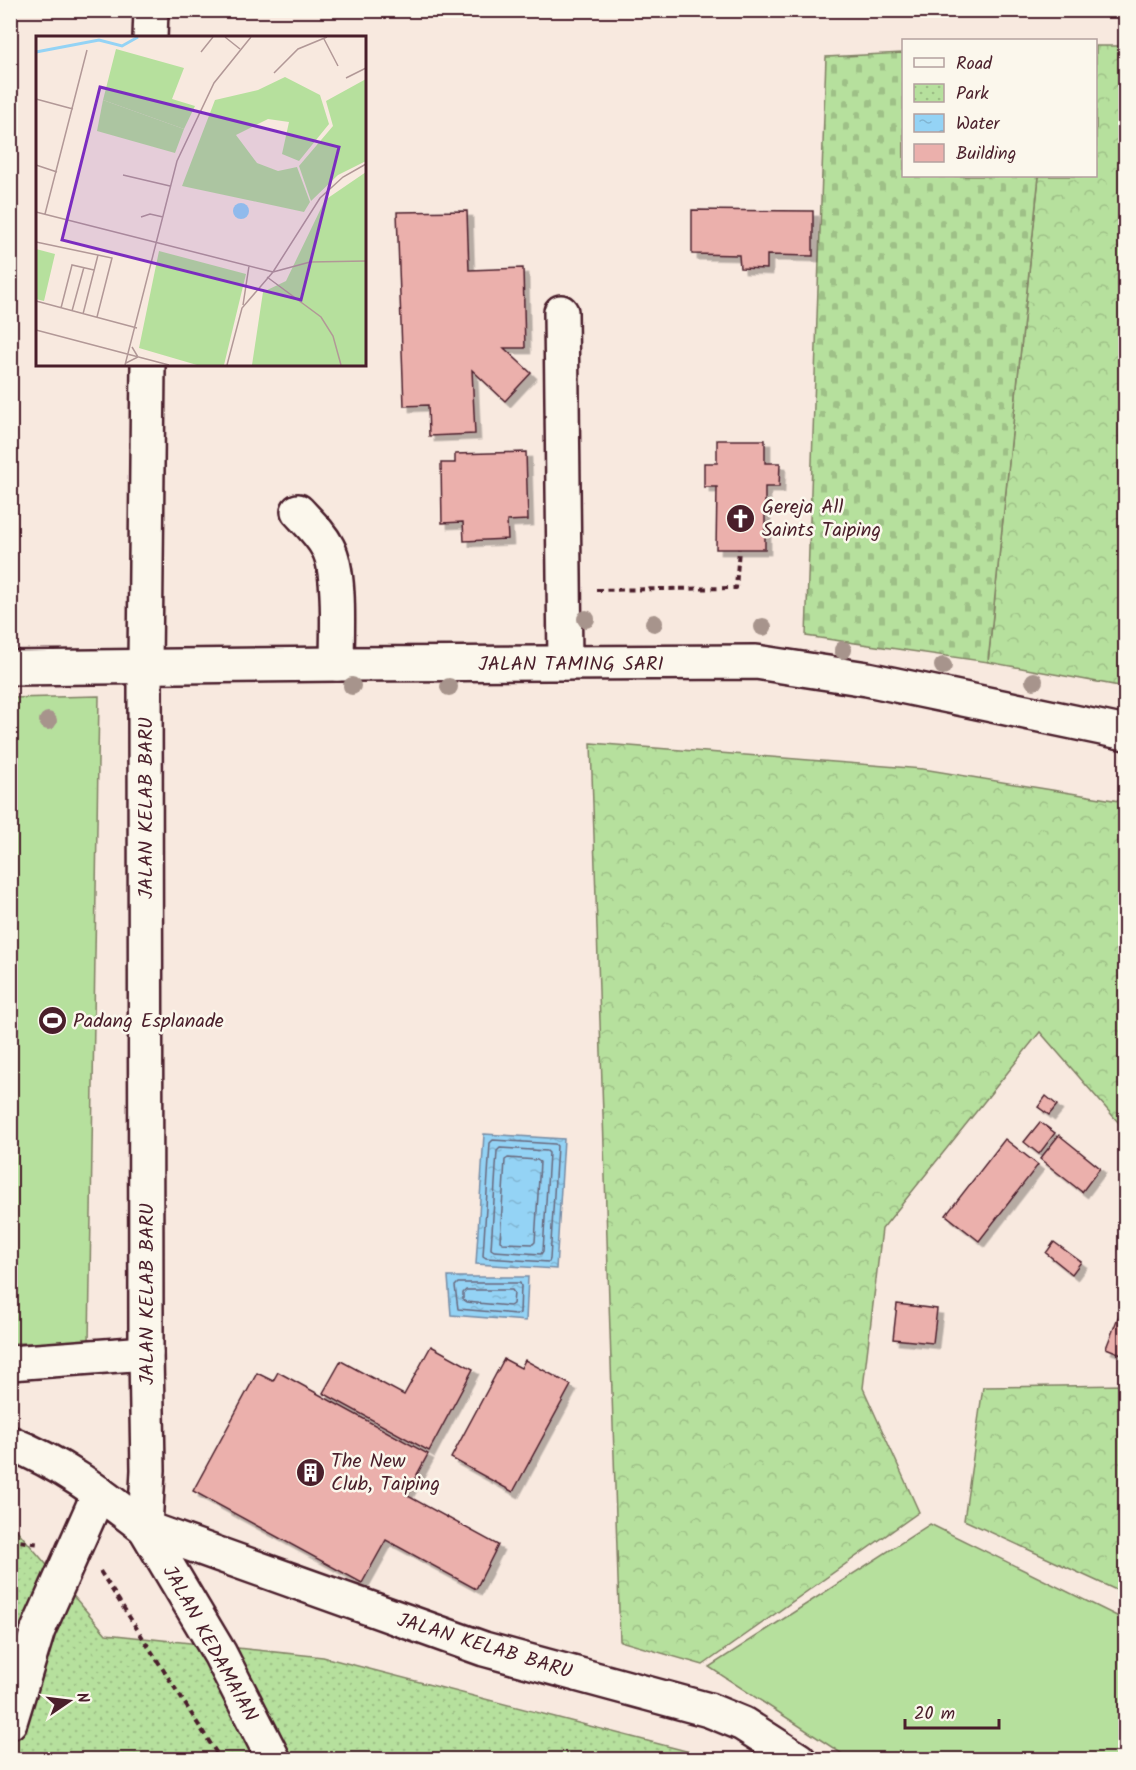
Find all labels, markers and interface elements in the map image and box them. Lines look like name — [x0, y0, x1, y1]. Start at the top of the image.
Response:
inset map — [36, 36, 366, 366]
legend — [902, 39, 1097, 177]
text: Road — [956, 50, 993, 79]
text: Park — [956, 80, 989, 109]
text: Water — [956, 110, 1001, 139]
text: Building — [956, 140, 1016, 169]
place label: Gereja All Saints Taiping — [762, 492, 881, 547]
church icon: Gereja All Saints Taiping — [725, 502, 757, 534]
street label: JALAN TAMING SARI — [478, 649, 664, 681]
street label: JALAN KELAB BARU — [131, 717, 163, 899]
sports icon: Padang Esplanade — [36, 1004, 68, 1036]
place label: Padang Esplanade — [73, 1006, 224, 1038]
street label: JALAN KELAB BARU — [132, 1203, 164, 1385]
place label: The New Club, Taiping — [331, 1446, 440, 1501]
building icon: The New Club, Taiping — [294, 1456, 326, 1488]
street label: JALAN KEDAMAIAN — [153, 1560, 266, 1728]
street label: JALAN KELAB BARU — [393, 1605, 576, 1689]
north arrow — [39, 1671, 99, 1731]
text: N — [69, 1690, 95, 1706]
scale bar — [905, 1692, 1000, 1730]
text: 20 m — [914, 1700, 955, 1729]

